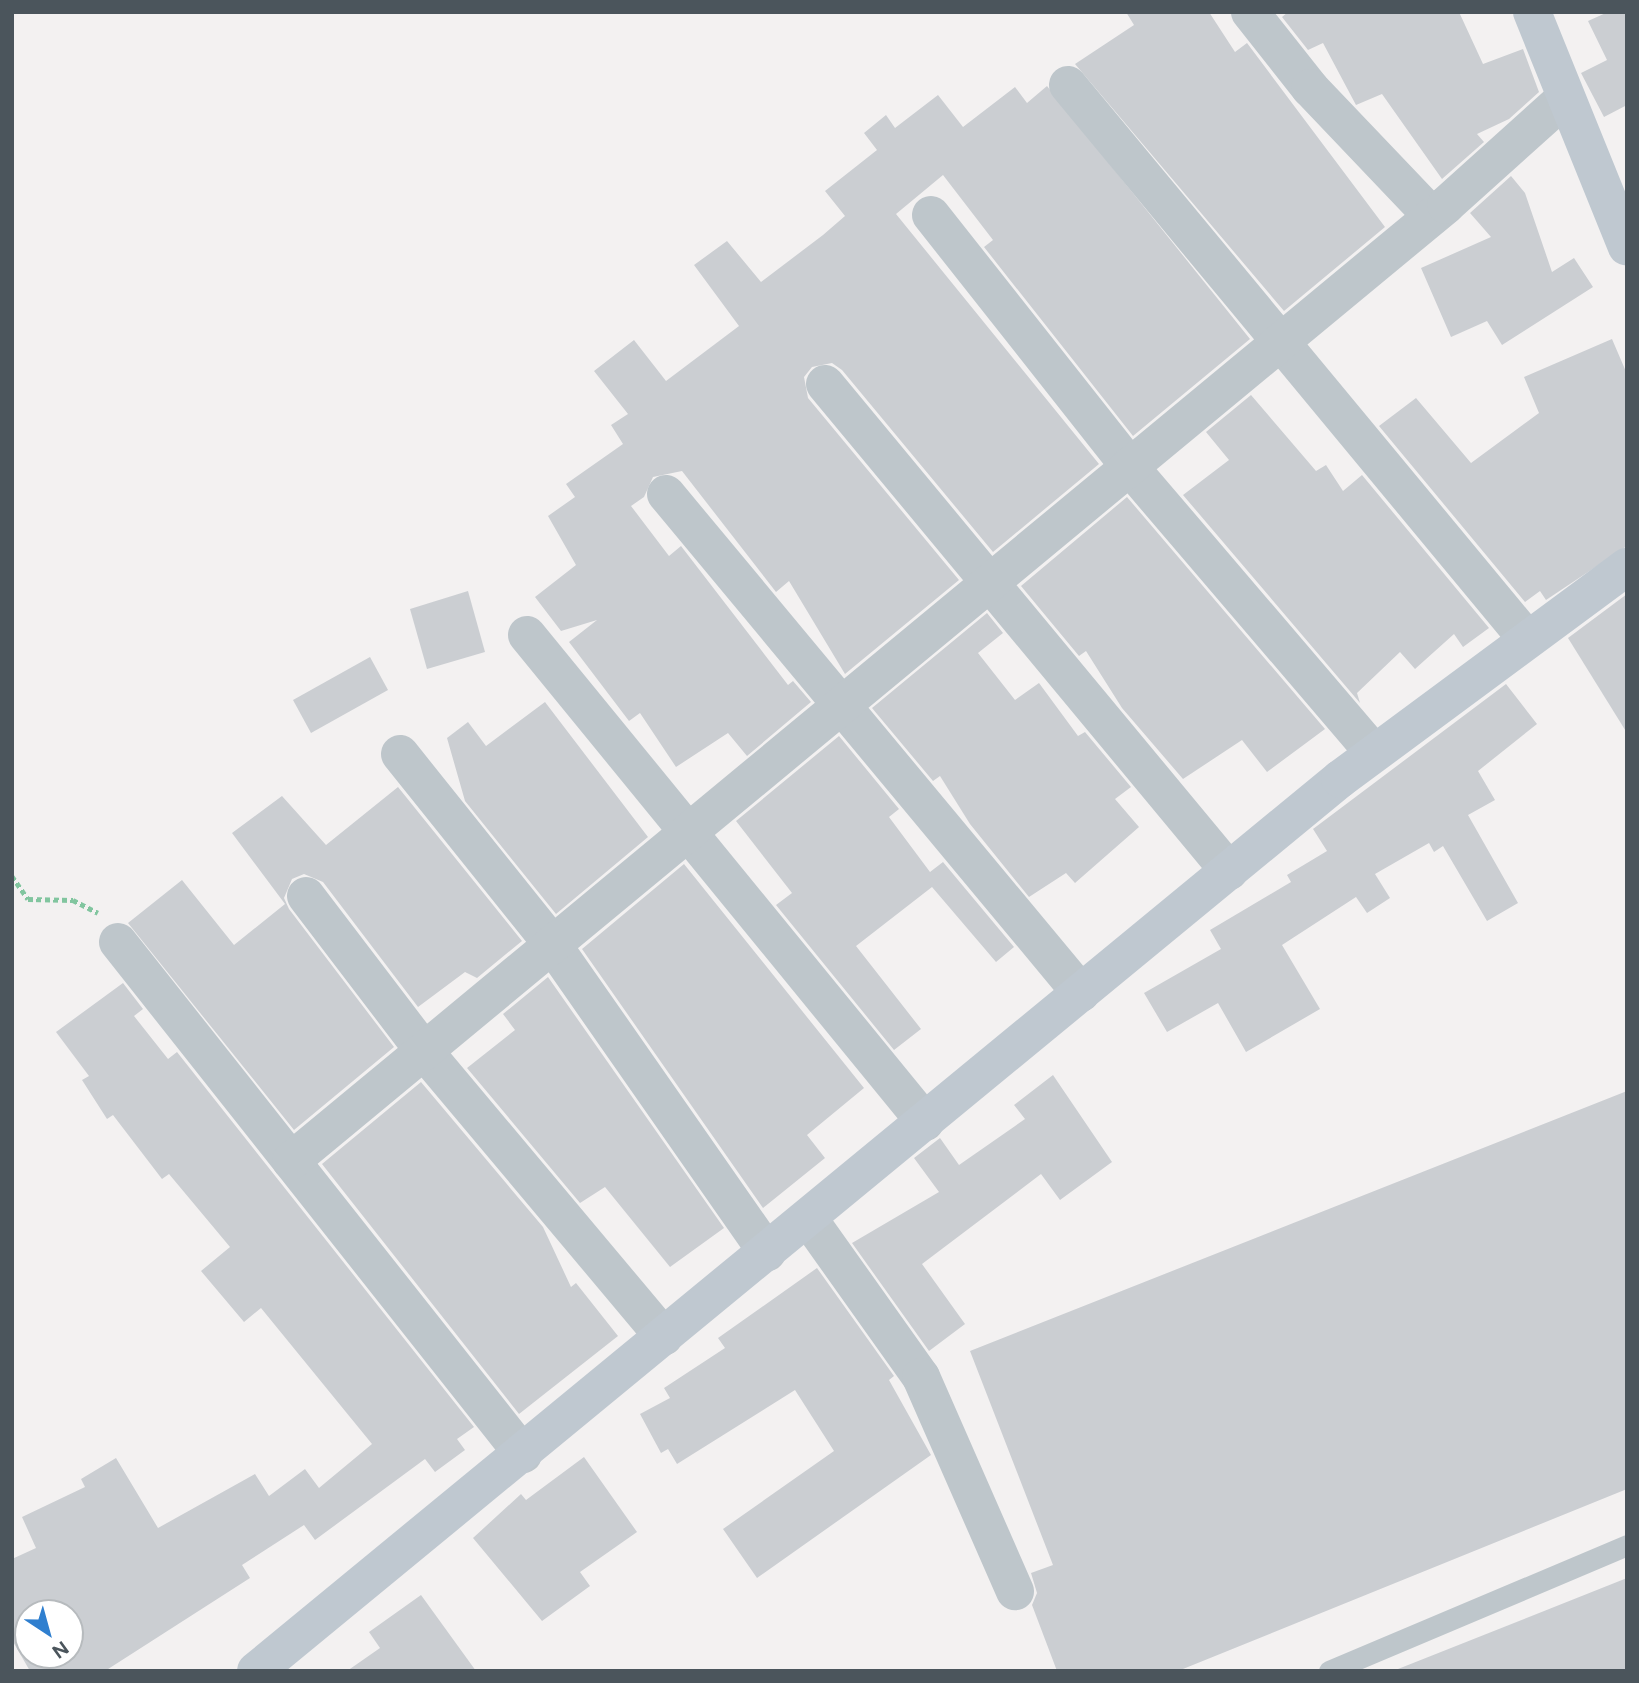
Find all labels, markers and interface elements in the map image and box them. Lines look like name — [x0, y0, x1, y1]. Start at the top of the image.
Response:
north arrow — [14, 1599, 84, 1669]
text: N — [48, 1636, 73, 1663]

